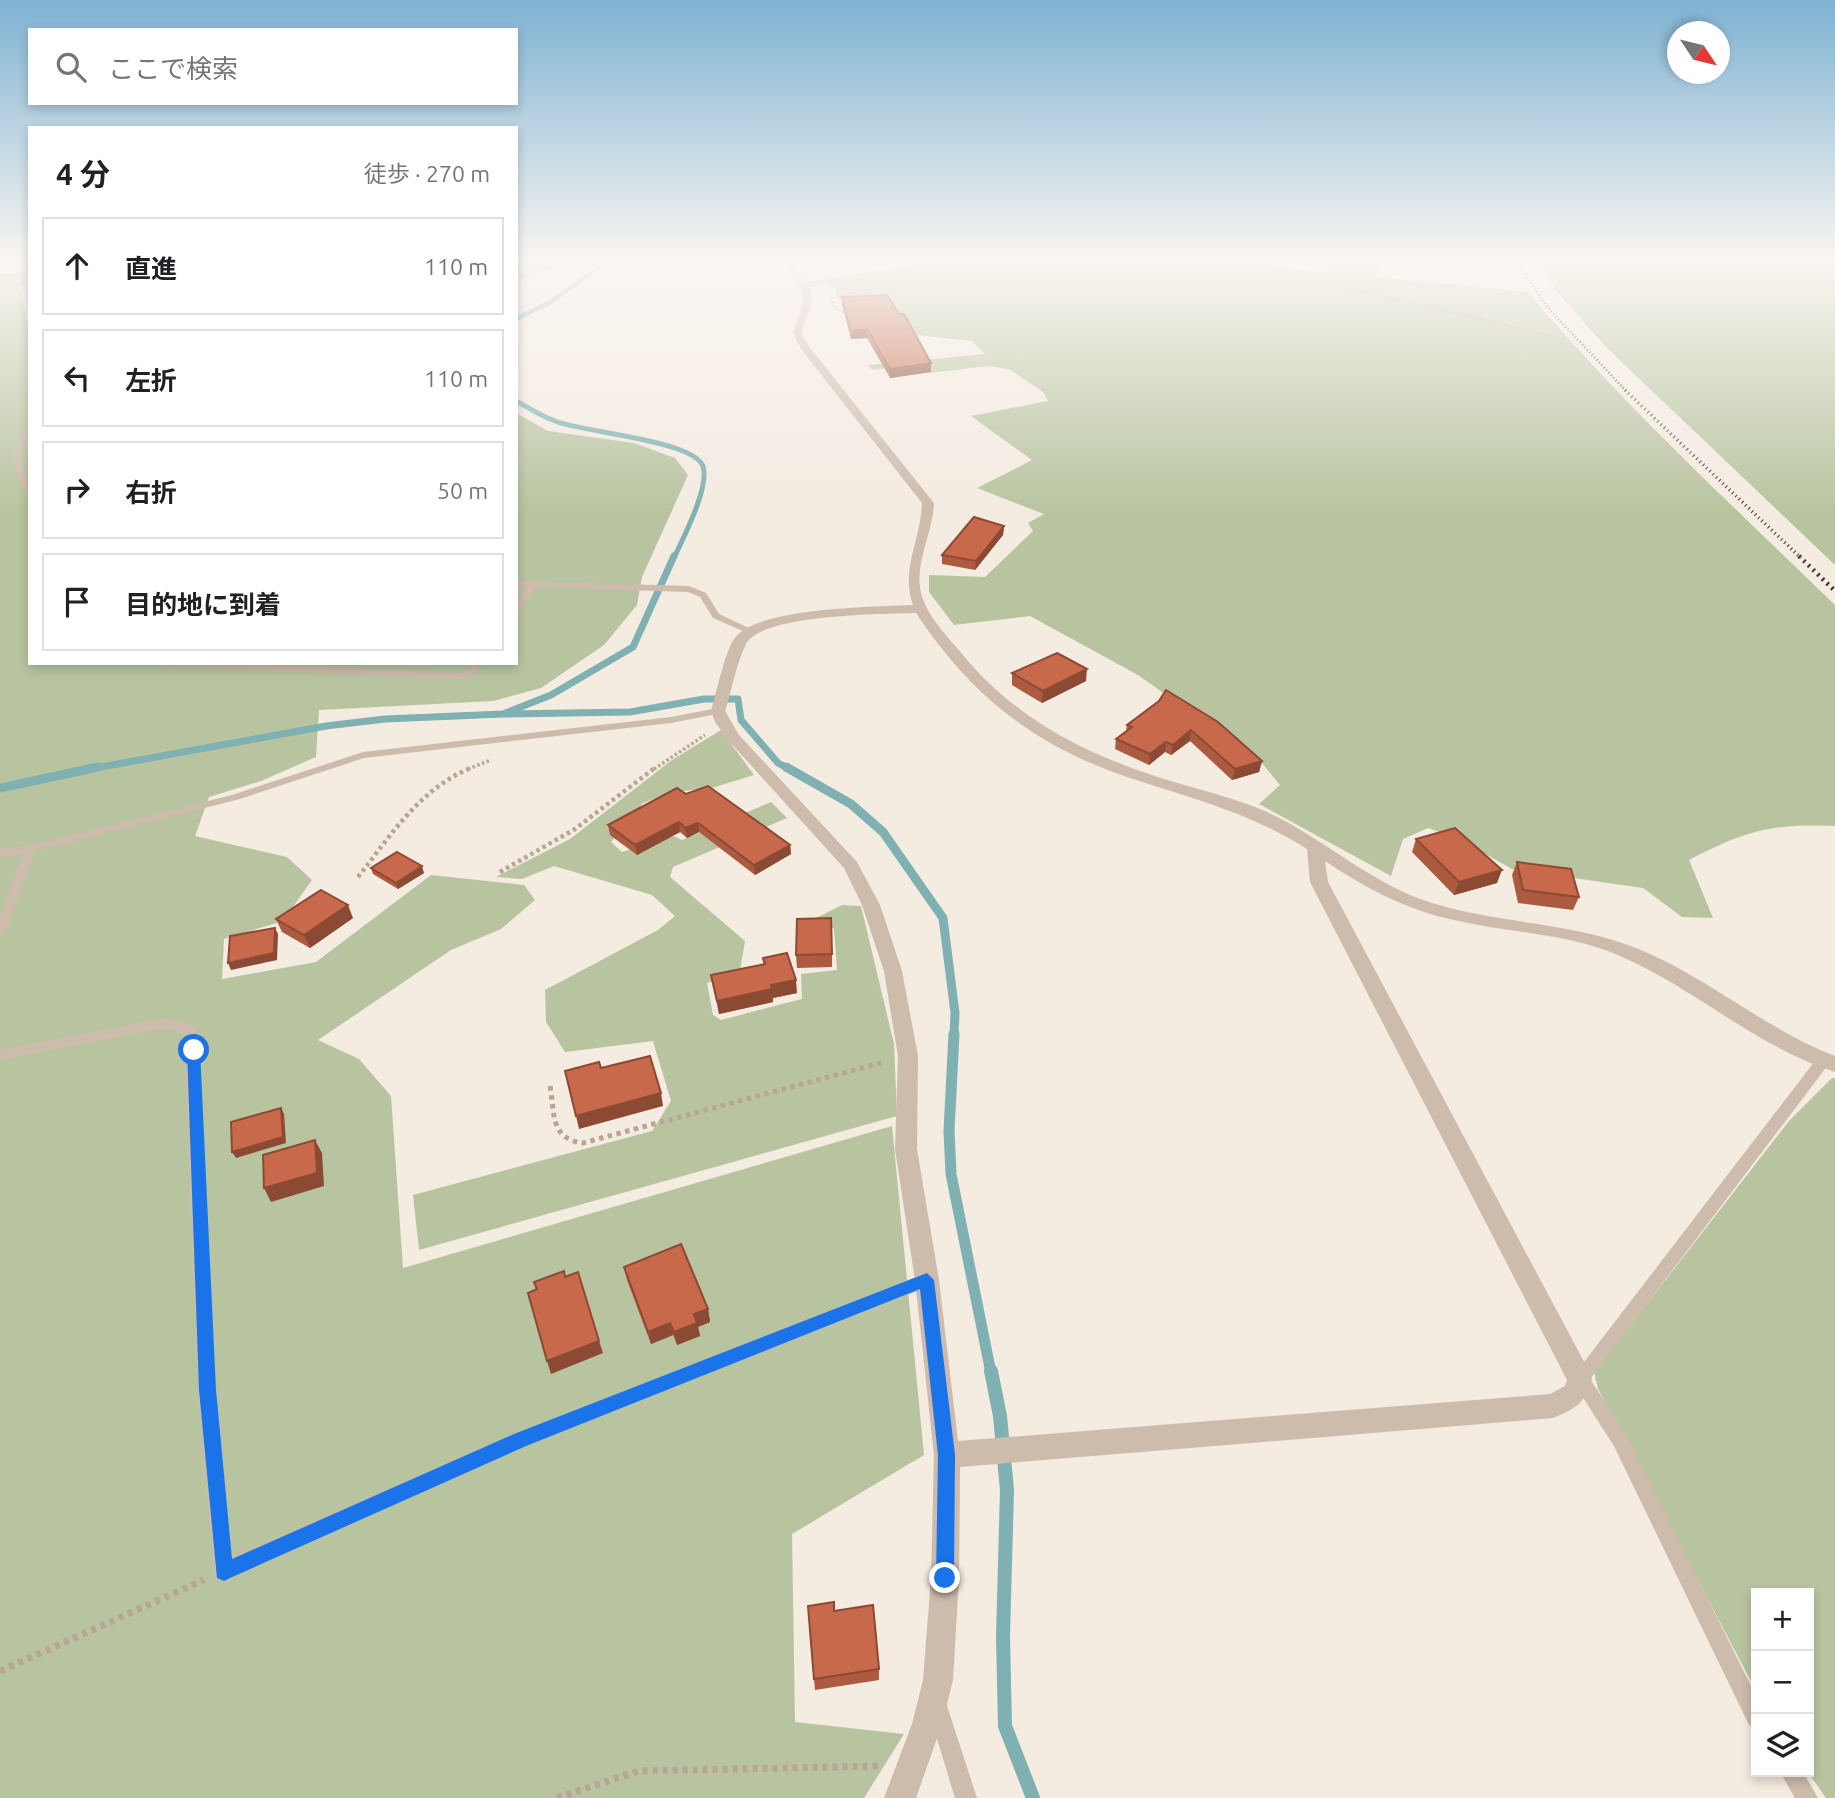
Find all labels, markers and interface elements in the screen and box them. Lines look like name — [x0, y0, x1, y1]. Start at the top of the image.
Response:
north arrow — [1667, 21, 1730, 84]
search box — [28, 28, 518, 105]
icon: search — [52, 48, 90, 86]
text: ここで検索 — [108, 54, 238, 83]
text: 4 分 — [56, 157, 110, 191]
text: 徒歩 · 270 m — [364, 161, 490, 186]
icon: ahead — [58, 247, 96, 285]
text: 直進 — [125, 254, 177, 283]
text: 110 m — [424, 254, 488, 279]
icon: left — [58, 359, 96, 397]
text: 左折 — [125, 366, 177, 395]
text: 110 m — [424, 366, 488, 391]
icon: right — [58, 471, 96, 509]
text: 右折 — [125, 478, 177, 507]
text: 50 m — [437, 478, 488, 503]
icon: arrive — [58, 583, 96, 621]
text: 目的地に到着 — [125, 590, 281, 619]
route start — [178, 1034, 209, 1065]
route end — [929, 1562, 960, 1593]
map controls — [1751, 1588, 1814, 1777]
button: + — [1751, 1588, 1814, 1651]
button: − — [1751, 1651, 1814, 1714]
button: layers — [1751, 1714, 1814, 1777]

